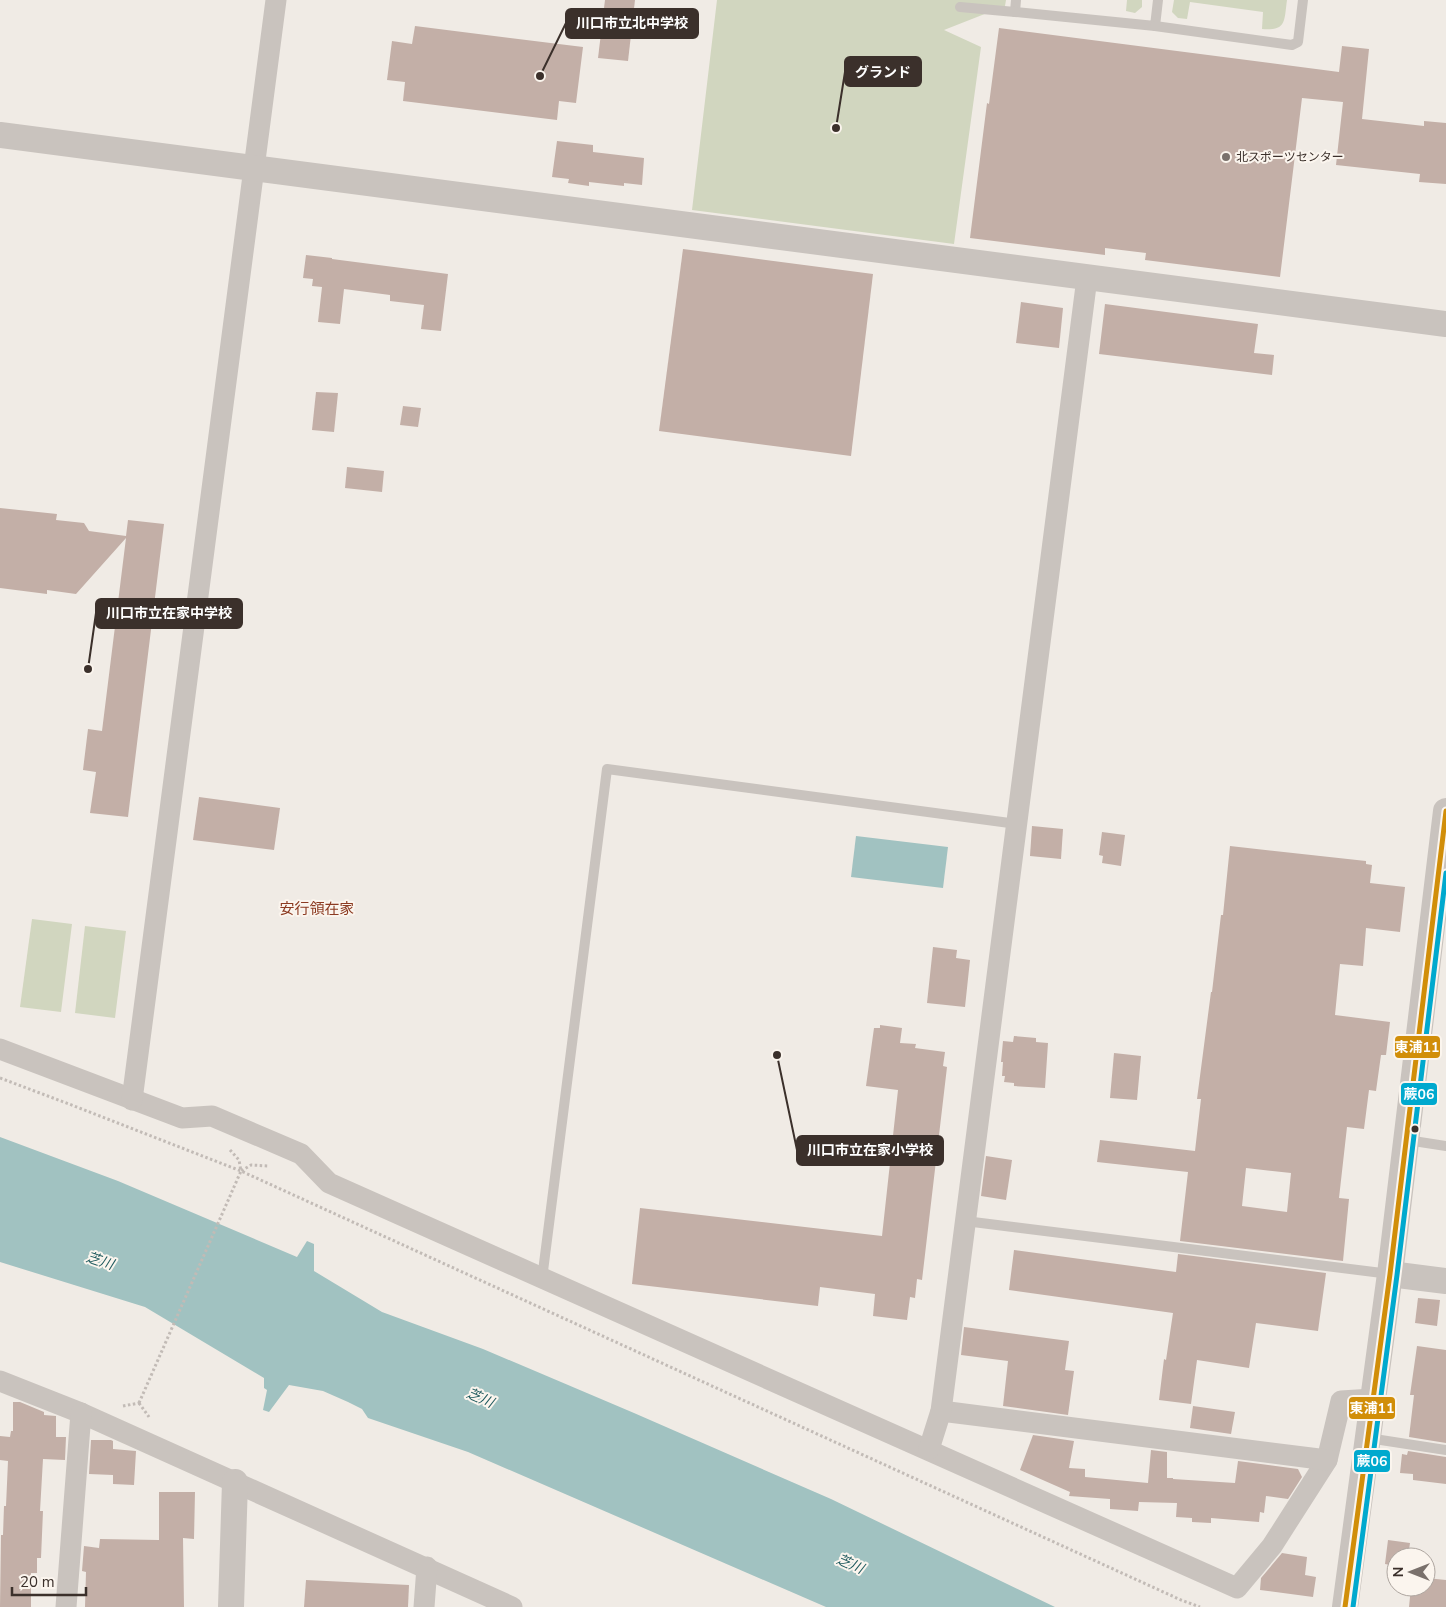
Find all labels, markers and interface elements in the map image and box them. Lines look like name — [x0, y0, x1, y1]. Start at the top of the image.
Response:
callout: 川口市立北中学校 — [566, 9, 698, 38]
text: 川口市立北中学校 — [576, 14, 688, 33]
callout: グランド — [845, 57, 921, 86]
text: グランド — [855, 63, 911, 82]
place label: 北スポーツセンター — [1236, 149, 1344, 165]
marker: 北スポーツセンター — [1220, 151, 1232, 163]
callout: 川口市立在家中学校 — [96, 599, 242, 628]
text: 川口市立在家中学校 — [106, 604, 232, 623]
district label: 安行領在家 — [279, 899, 355, 919]
line badge: 東浦11 — [1394, 1035, 1441, 1059]
text: 東浦11 — [1395, 1038, 1439, 1057]
line badge: 蕨06 — [1400, 1082, 1438, 1106]
text: 蕨06 — [1404, 1085, 1434, 1104]
unlabelled marker — [1410, 1124, 1420, 1134]
callout: 川口市立在家小学校 — [797, 1136, 943, 1165]
text: 川口市立在家小学校 — [807, 1141, 933, 1160]
water label: 芝川 — [84, 1248, 118, 1275]
water label: 芝川 — [463, 1384, 498, 1413]
line badge: 東浦11 — [1348, 1396, 1396, 1420]
text: 東浦11 — [1350, 1399, 1394, 1418]
line badge: 蕨06 — [1353, 1449, 1391, 1473]
text: 蕨06 — [1357, 1452, 1387, 1471]
north arrow — [1386, 1547, 1436, 1597]
water label: 芝川 — [833, 1550, 868, 1579]
scale bar — [12, 1564, 86, 1596]
text: N — [1389, 1567, 1408, 1577]
text: 20 m — [20, 1572, 55, 1592]

